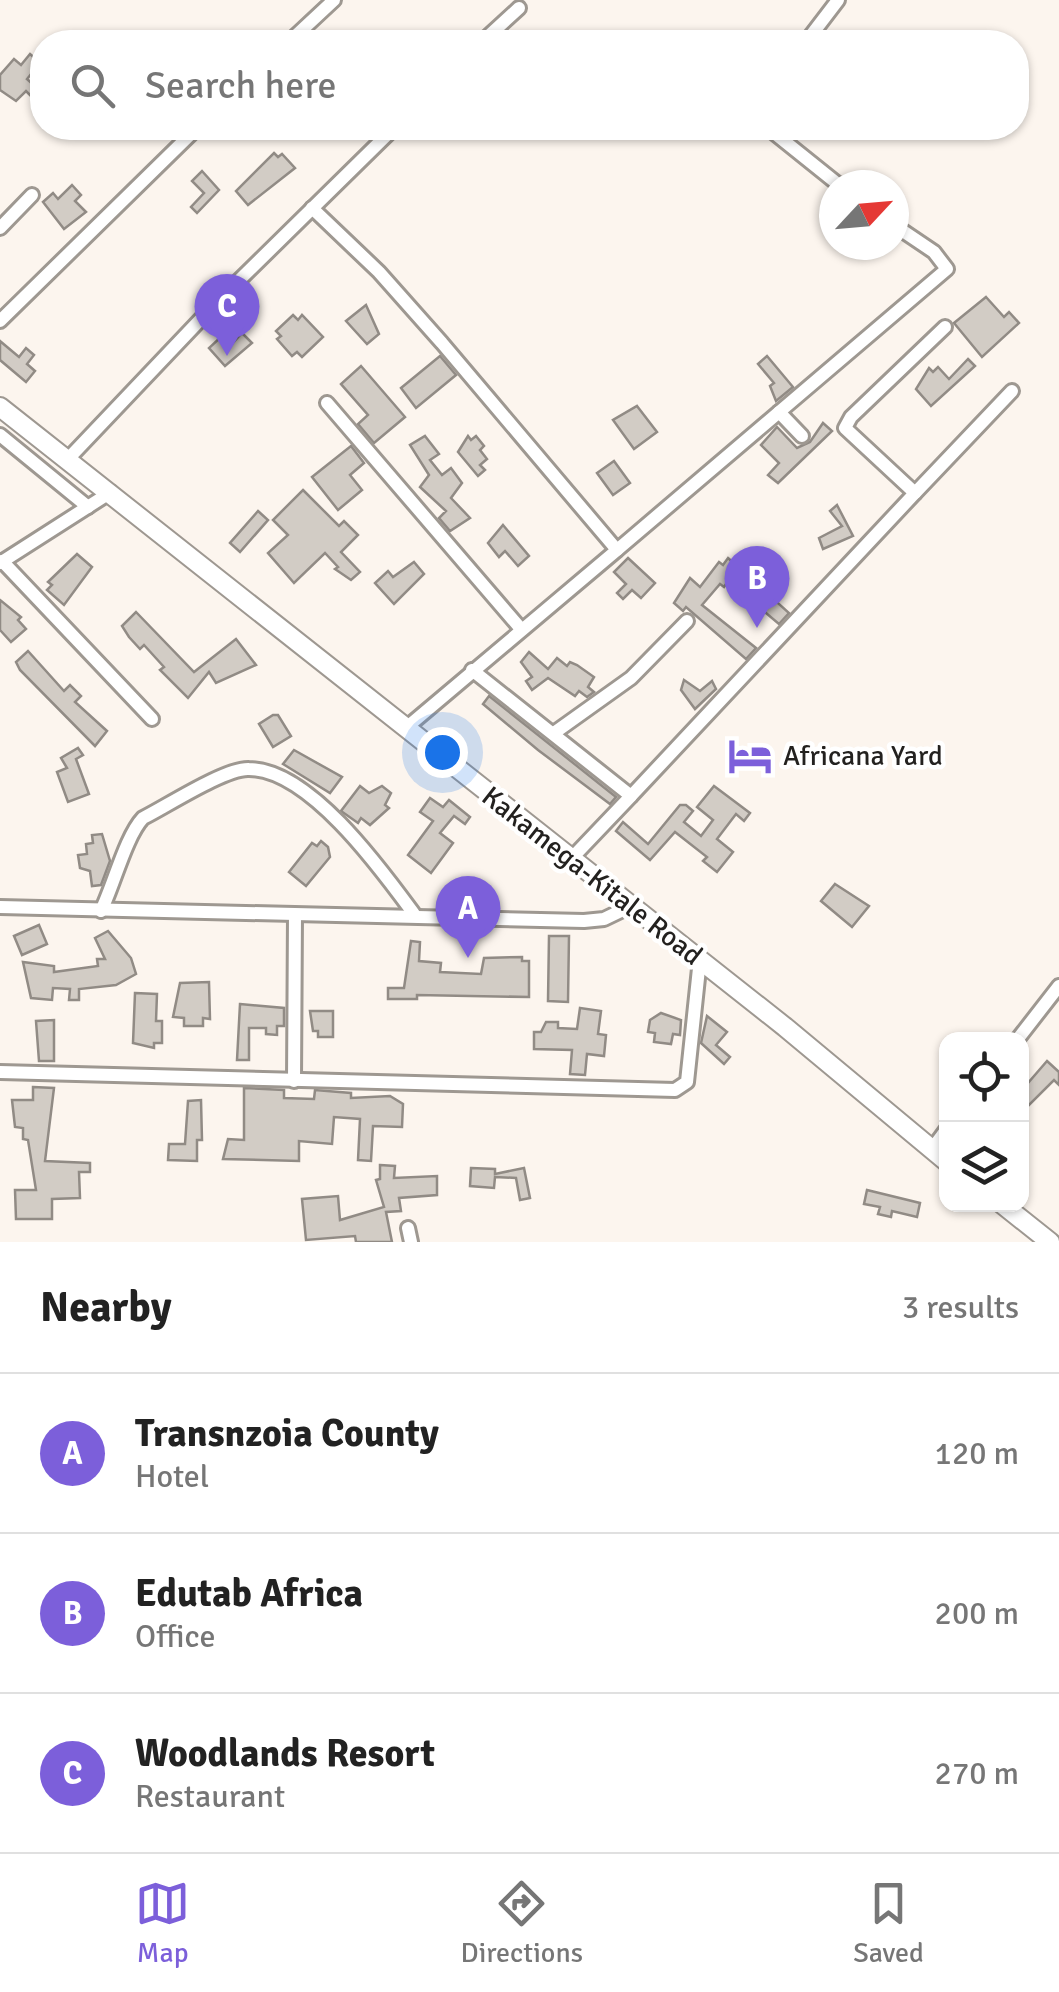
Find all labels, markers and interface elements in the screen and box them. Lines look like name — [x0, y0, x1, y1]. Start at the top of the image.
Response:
search box — [30, 30, 1029, 140]
icon: search — [65, 58, 120, 113]
text: Search here — [145, 62, 337, 109]
north arrow — [819, 170, 909, 260]
pin: C — [194, 274, 260, 356]
pin: B — [724, 546, 790, 628]
your location — [417, 727, 468, 778]
hotel icon: Africana Yard — [726, 732, 774, 780]
place label: Africana Yard — [783, 739, 943, 773]
street label: Kakamega-Kitale Road — [475, 779, 709, 973]
pin: A — [436, 876, 500, 958]
map controls — [939, 1032, 1029, 1212]
button: locate — [939, 1032, 1029, 1122]
button: layers — [939, 1122, 1029, 1212]
text: Nearby — [40, 1282, 172, 1333]
text: 3 results — [902, 1288, 1019, 1327]
text: Transnzoia County — [135, 1410, 439, 1457]
text: A — [62, 1434, 83, 1473]
text: 120 m — [935, 1434, 1019, 1473]
text: Hotel — [135, 1457, 209, 1496]
text: Edutab Africa — [135, 1570, 363, 1617]
text: B — [63, 1594, 82, 1633]
text: 200 m — [935, 1594, 1019, 1633]
text: Office — [135, 1617, 215, 1656]
text: Woodlands Resort — [135, 1730, 435, 1777]
text: C — [63, 1754, 82, 1793]
text: 270 m — [935, 1754, 1019, 1793]
text: Restaurant — [135, 1777, 285, 1816]
tab: Map — [135, 1876, 190, 1970]
tab: Directions — [461, 1876, 583, 1970]
tab: Saved — [853, 1876, 924, 1970]

